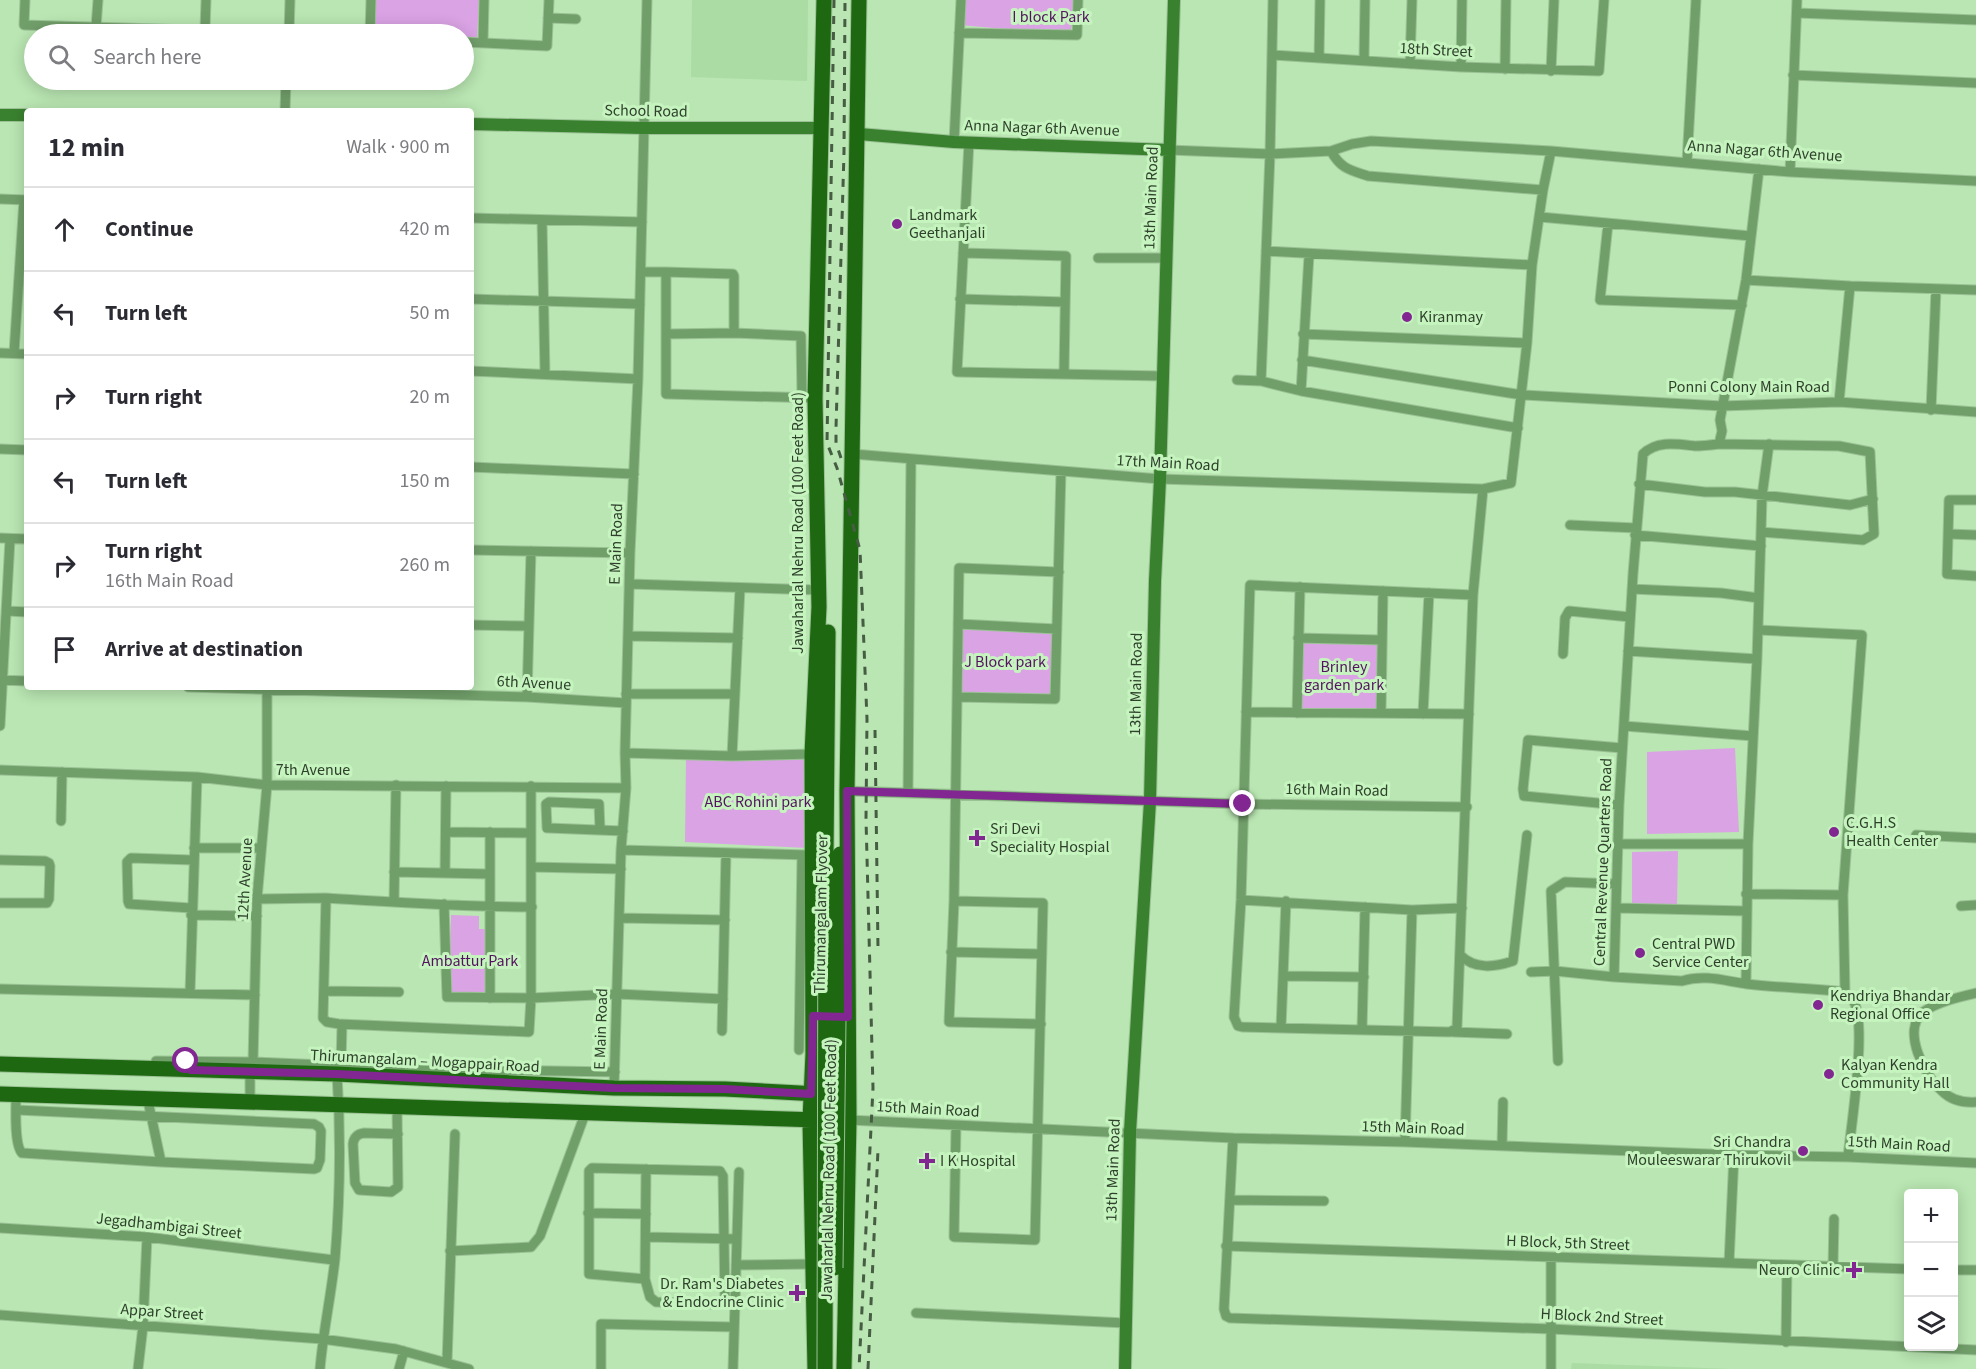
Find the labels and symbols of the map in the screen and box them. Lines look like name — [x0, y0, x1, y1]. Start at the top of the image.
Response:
park label: I block Park — [1012, 6, 1090, 28]
street label: 18th Street — [1399, 37, 1474, 63]
street label: School Road — [604, 99, 688, 123]
street label: Anna Nagar 6th Avenue — [964, 114, 1120, 142]
street label: Anna Nagar 6th Avenue — [1687, 135, 1843, 167]
street label: 13th Main Road — [1138, 146, 1164, 250]
place label: Landmark Geethanjali — [909, 204, 986, 244]
marker: Landmark Geethanjali — [890, 217, 904, 231]
place label: Kiranmay — [1419, 306, 1484, 328]
marker: Kiranmay — [1400, 310, 1414, 324]
street label: Ponni Colony Main Road — [1668, 376, 1830, 398]
street label: Jawaharlal Nehru Road (100 Feet Road) — [787, 392, 809, 654]
street label: 17th Main Road — [1116, 449, 1220, 477]
street label: E Main Road — [604, 503, 628, 585]
street label: 13th Main Road — [1124, 632, 1148, 736]
park label: J Block park — [964, 651, 1046, 673]
park label: Brinley garden park — [1304, 656, 1384, 696]
street label: 6th Avenue — [496, 670, 572, 696]
street label: Central Revenue Quarters Road — [1588, 757, 1618, 967]
street label: 7th Avenue — [276, 759, 350, 781]
street label: 16th Main Road — [1285, 778, 1389, 802]
route end — [1229, 790, 1255, 816]
park label: ABC Rohini park — [705, 791, 811, 813]
place label: C.G.H.S Health Center — [1846, 812, 1939, 852]
place label: Sri Devi Speciality Hospial — [990, 818, 1110, 858]
marker: C.G.H.S Health Center — [1827, 825, 1841, 839]
marker: Sri Devi Speciality Hospial — [968, 829, 986, 847]
street label: Thirumangalam Flyover — [809, 834, 833, 994]
street label: 12th Avenue — [232, 837, 258, 921]
place label: Central PWD Service Center — [1652, 933, 1749, 973]
marker: Central PWD Service Center — [1633, 946, 1647, 960]
park label: Ambattur Park — [422, 950, 518, 972]
place label: Kendriya Bhandar Regional Office — [1830, 985, 1950, 1025]
street label: E Main Road — [589, 988, 613, 1070]
marker: Kendriya Bhandar Regional Office — [1811, 998, 1825, 1012]
street label: Jawaharlal Nehru Road (100 Feet Road) — [816, 1039, 842, 1301]
street label: Thirumangalam – Mogappair Road — [310, 1044, 540, 1078]
route start — [172, 1047, 198, 1073]
place label: Kalyan Kendra Community Hall — [1841, 1054, 1949, 1094]
marker: Kalyan Kendra Community Hall — [1822, 1067, 1836, 1081]
street label: 15th Main Road — [876, 1095, 980, 1123]
street label: 15th Main Road — [1361, 1115, 1465, 1141]
street label: 13th Main Road — [1100, 1118, 1126, 1222]
street label: 15th Main Road — [1847, 1130, 1951, 1158]
place label: Sri Chandra Mouleeswarar Thirukovil — [1627, 1131, 1791, 1171]
marker: Sri Chandra Mouleeswarar Thirukovil — [1796, 1144, 1810, 1158]
place label: I K Hospital — [940, 1150, 1016, 1172]
marker: I K Hospital — [918, 1152, 936, 1170]
street label: Jegadhambigai Street — [95, 1207, 243, 1245]
street label: H Block, 5th Street — [1506, 1230, 1631, 1256]
place label: Neuro Clinic — [1759, 1259, 1840, 1281]
marker: Neuro Clinic — [1845, 1261, 1863, 1279]
place label: Dr. Ram's Diabetes & Endocrine Clinic — [660, 1273, 784, 1313]
marker: Dr. Ram's Diabetes & Endocrine Clinic — [788, 1284, 806, 1302]
street label: Appar Street — [120, 1298, 205, 1326]
street label: H Block 2nd Street — [1540, 1303, 1665, 1331]

